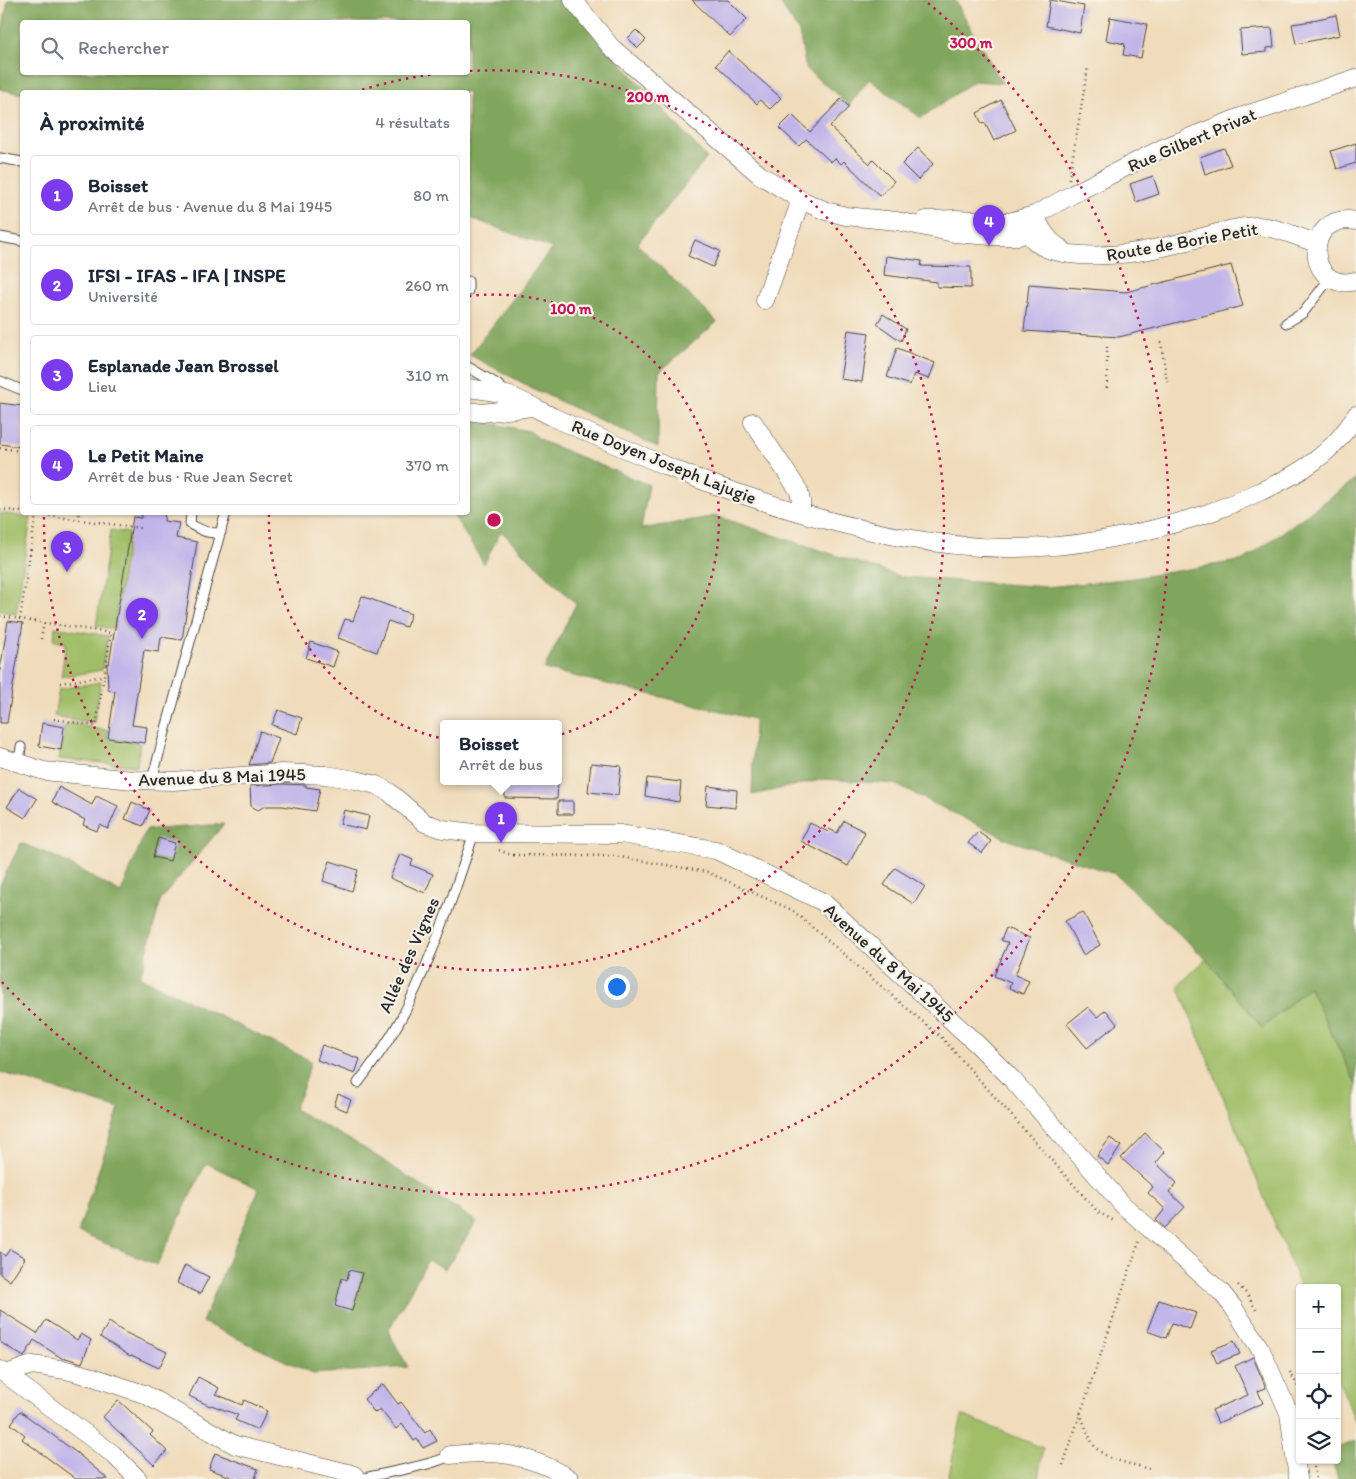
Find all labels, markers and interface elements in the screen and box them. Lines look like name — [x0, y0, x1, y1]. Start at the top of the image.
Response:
search box — [20, 20, 470, 75]
icon: search — [38, 34, 66, 62]
text: 300 m — [950, 34, 993, 52]
text: Rechercher — [78, 36, 169, 59]
text: 200 m — [627, 88, 670, 106]
street label: Rue Gilbert Privat — [1124, 103, 1260, 177]
text: À proximité — [40, 110, 145, 135]
text: 4 résultats — [375, 113, 450, 132]
text: Boisset — [88, 174, 148, 197]
text: 1 — [53, 186, 61, 205]
text: 80 m — [413, 186, 449, 205]
text: Arrêt de bus · Avenue du 8 Mai 1945 — [88, 197, 332, 216]
pin: 4 — [973, 205, 1005, 246]
street label: Route de Borie Petit — [1104, 218, 1260, 266]
text: IFSI - IFAS - IFA | INSPE — [88, 264, 286, 287]
text: 2 — [53, 276, 61, 295]
text: 260 m — [405, 276, 449, 295]
text: Université — [88, 287, 158, 306]
text: 100 m — [550, 300, 592, 318]
text: Esplanade Jean Brossel — [88, 354, 279, 377]
text: 3 — [53, 366, 61, 385]
text: 310 m — [406, 366, 449, 385]
text: Lieu — [88, 377, 117, 396]
street label: Rue Doyen Joseph Lajugie — [568, 415, 760, 509]
text: Le Petit Maine — [88, 444, 204, 467]
text: 4 — [52, 456, 62, 475]
text: 370 m — [405, 456, 449, 475]
text: Arrêt de bus · Rue Jean Secret — [88, 467, 293, 486]
centre of rings — [485, 511, 503, 529]
pin: 3 — [51, 531, 83, 572]
pin: 2 — [126, 598, 158, 639]
popup — [440, 720, 562, 785]
text: Boisset — [459, 732, 519, 755]
text: Arrêt de bus — [459, 755, 543, 774]
street label: Avenue du 8 Mai 1945 — [138, 763, 306, 791]
pin: 1 — [485, 802, 517, 843]
street label: Allée des Vignes — [374, 894, 444, 1016]
street label: Avenue du 8 Mai 1945 — [819, 899, 959, 1027]
your location — [604, 974, 630, 1000]
map controls — [1296, 1284, 1341, 1464]
button: + — [1296, 1284, 1341, 1329]
button: − — [1296, 1329, 1341, 1374]
button: locate — [1296, 1374, 1341, 1419]
button: layers — [1296, 1419, 1341, 1464]

